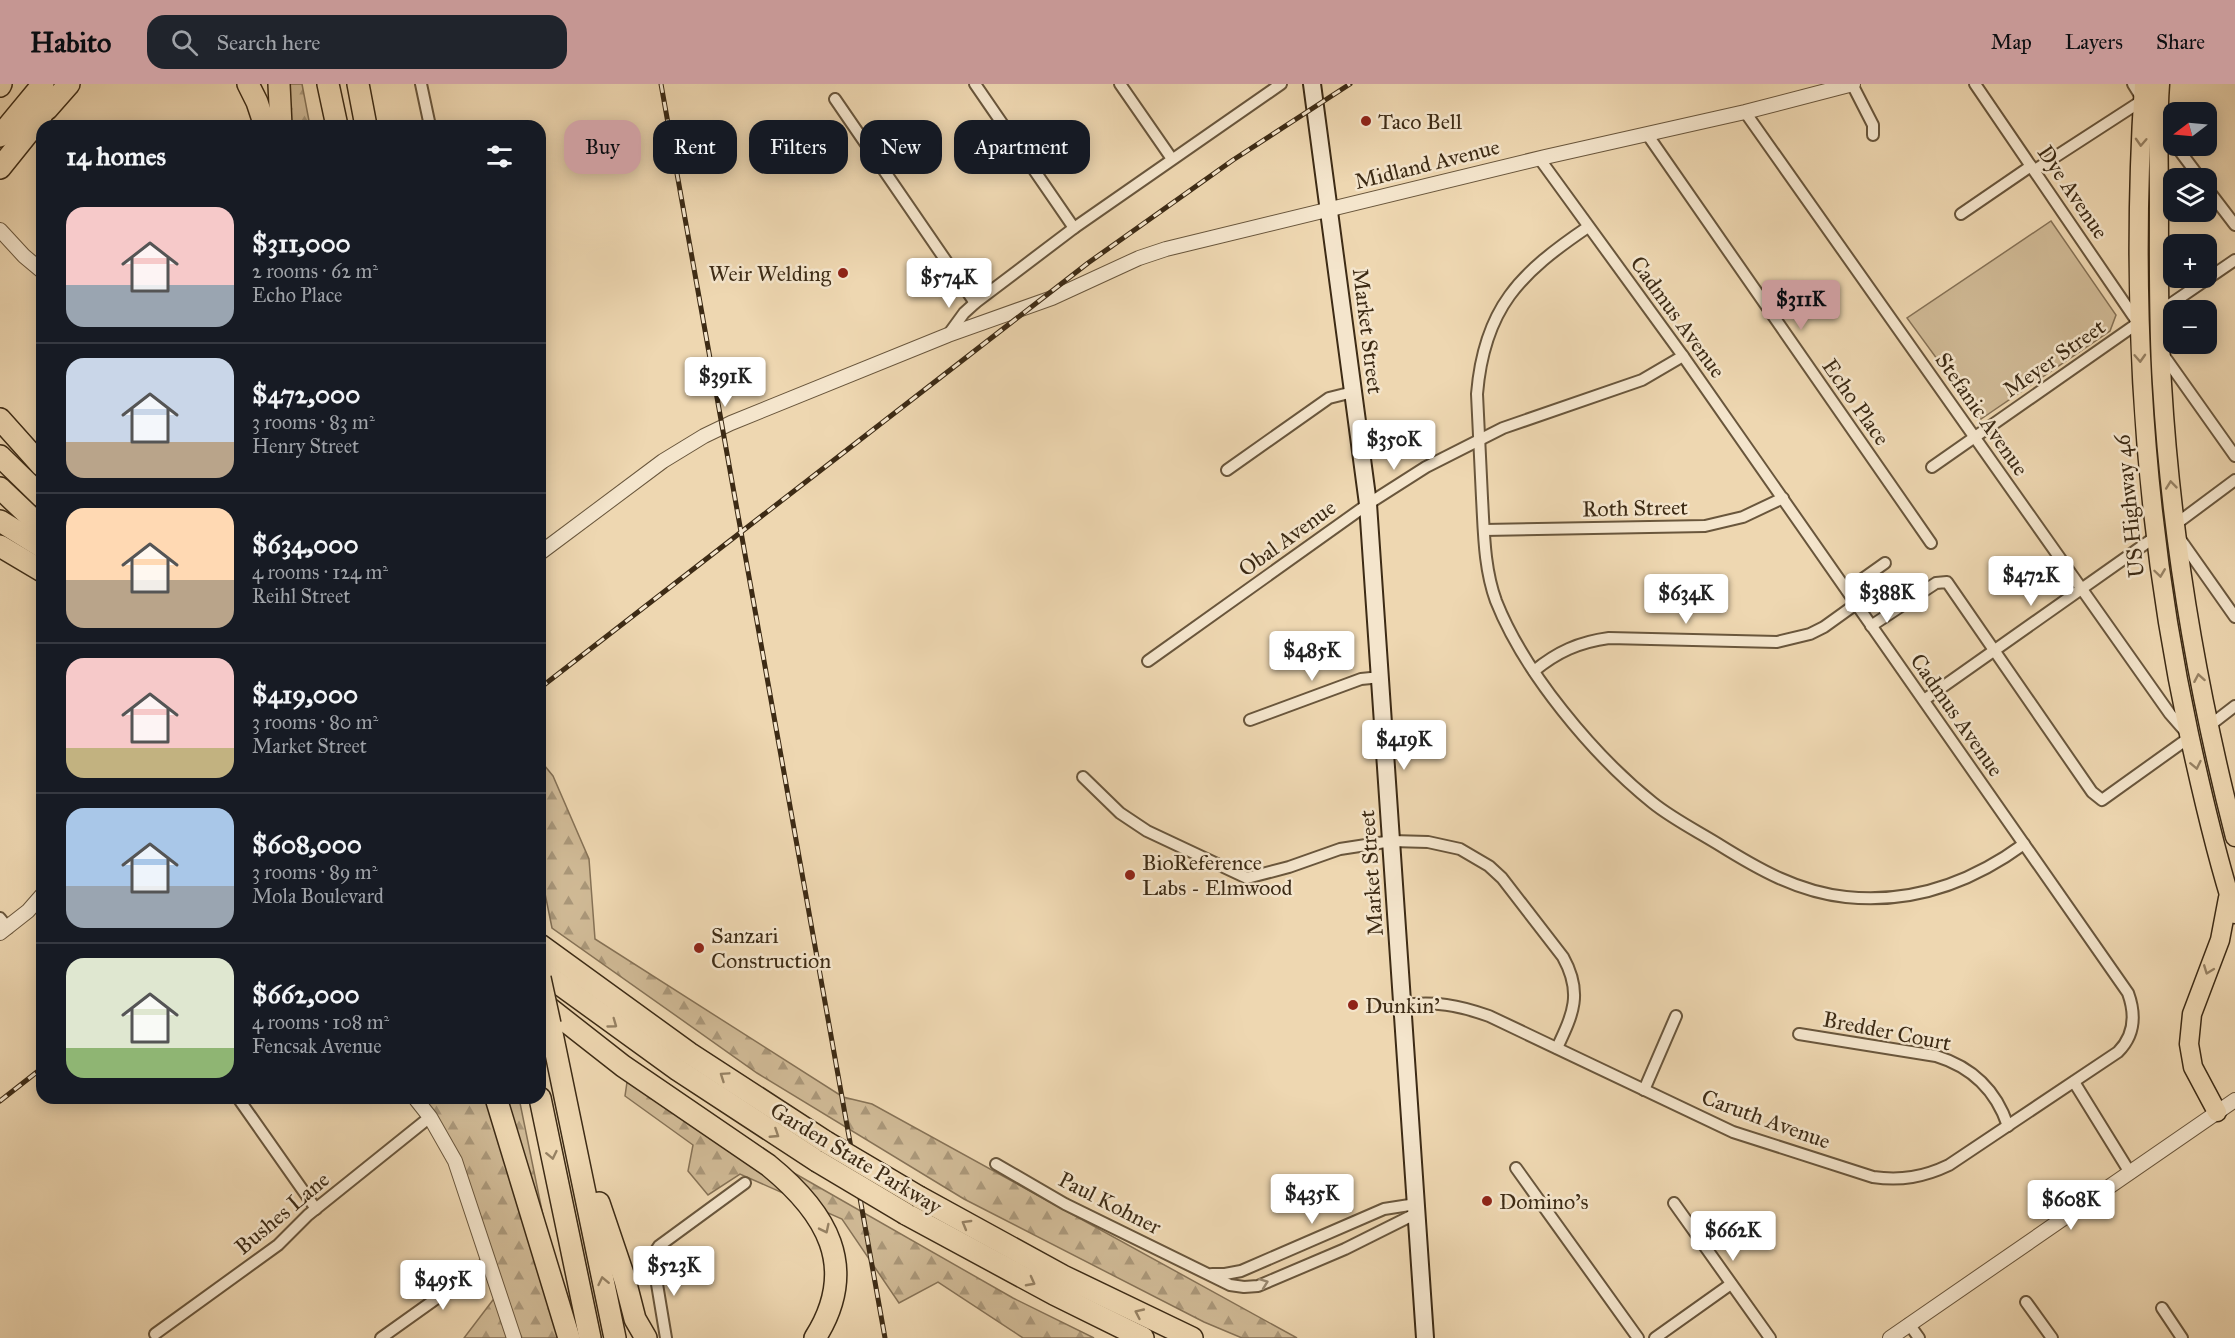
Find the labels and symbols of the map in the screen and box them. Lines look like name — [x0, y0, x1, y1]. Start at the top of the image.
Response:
north arrow — [2163, 102, 2217, 156]
place label: Taco Bell — [1378, 108, 1462, 135]
marker: Taco Bell — [1359, 114, 1373, 128]
street label: Midland Avenue — [1352, 133, 1502, 195]
one-way arrow — [2134, 138, 2147, 147]
street label: Dye Avenue — [2032, 140, 2114, 244]
street label: Cadmus Avenue — [1625, 251, 1731, 383]
pin: $574K — [907, 258, 991, 309]
place label: Weir Welding — [709, 260, 832, 287]
marker: Weir Welding — [836, 266, 850, 280]
street label: Market Street — [1347, 267, 1389, 396]
pin: $311K — [1759, 280, 1843, 331]
street label: Meyer Street — [1998, 313, 2110, 403]
street label: Stefanic Avenue — [1930, 347, 2034, 481]
street label: Echo Place — [1816, 354, 1896, 450]
one-way arrow — [2133, 354, 2146, 363]
pin: $391K — [683, 357, 767, 408]
pin: $350K — [1352, 420, 1436, 471]
street label: US Highway 46 — [2108, 432, 2150, 579]
one-way arrow — [2165, 480, 2178, 489]
street label: Obal Avenue — [1233, 494, 1341, 582]
street label: Roth Street — [1582, 494, 1688, 522]
pin: $472K — [1989, 556, 2073, 607]
one-way arrow — [2153, 569, 2165, 578]
pin: $388K — [1845, 573, 1929, 624]
pin: $634K — [1644, 574, 1728, 625]
pin: $485K — [1270, 631, 1354, 682]
street label: Cadmus Avenue — [1905, 648, 2009, 782]
one-way arrow — [2193, 673, 2206, 683]
pin: $419K — [1362, 720, 1446, 771]
one-way arrow — [2189, 760, 2202, 770]
street label: Market Street — [1353, 809, 1389, 937]
place label: BioReference Labs - Elmwood — [1142, 849, 1293, 901]
marker: BioReference Labs - Elmwood — [1123, 868, 1137, 882]
place label: Sanzari Construction — [711, 922, 831, 974]
marker: Sanzari Construction — [692, 941, 706, 955]
one-way arrow — [2203, 963, 2215, 974]
place label: Dunkin' — [1365, 992, 1440, 1019]
marker: Dunkin' — [1346, 998, 1360, 1012]
street label: Bredder Court — [1821, 1005, 1954, 1057]
one-way arrow — [607, 1017, 618, 1028]
one-way arrow — [720, 1072, 731, 1083]
street label: Caruth Avenue — [1698, 1083, 1834, 1155]
street label: Garden State Parkway — [765, 1096, 947, 1220]
one-way arrow — [768, 1127, 779, 1138]
one-way arrow — [545, 1150, 558, 1160]
street label: Bushes Lane — [229, 1166, 335, 1260]
street label: Paul Kohner — [1054, 1166, 1167, 1241]
pin: $435K — [1270, 1174, 1354, 1225]
pin: $608K — [2029, 1180, 2113, 1231]
place label: Domino's — [1499, 1188, 1589, 1215]
marker: Domino's — [1480, 1194, 1494, 1208]
pin: $662K — [1691, 1211, 1775, 1262]
one-way arrow — [962, 1219, 972, 1231]
one-way arrow — [817, 1223, 829, 1234]
pin: $523K — [632, 1246, 716, 1297]
pin: $495K — [401, 1260, 485, 1311]
one-way arrow — [1024, 1275, 1035, 1286]
one-way arrow — [597, 1276, 610, 1286]
one-way arrow — [1258, 1278, 1269, 1291]
one-way arrow — [1135, 1309, 1146, 1321]

